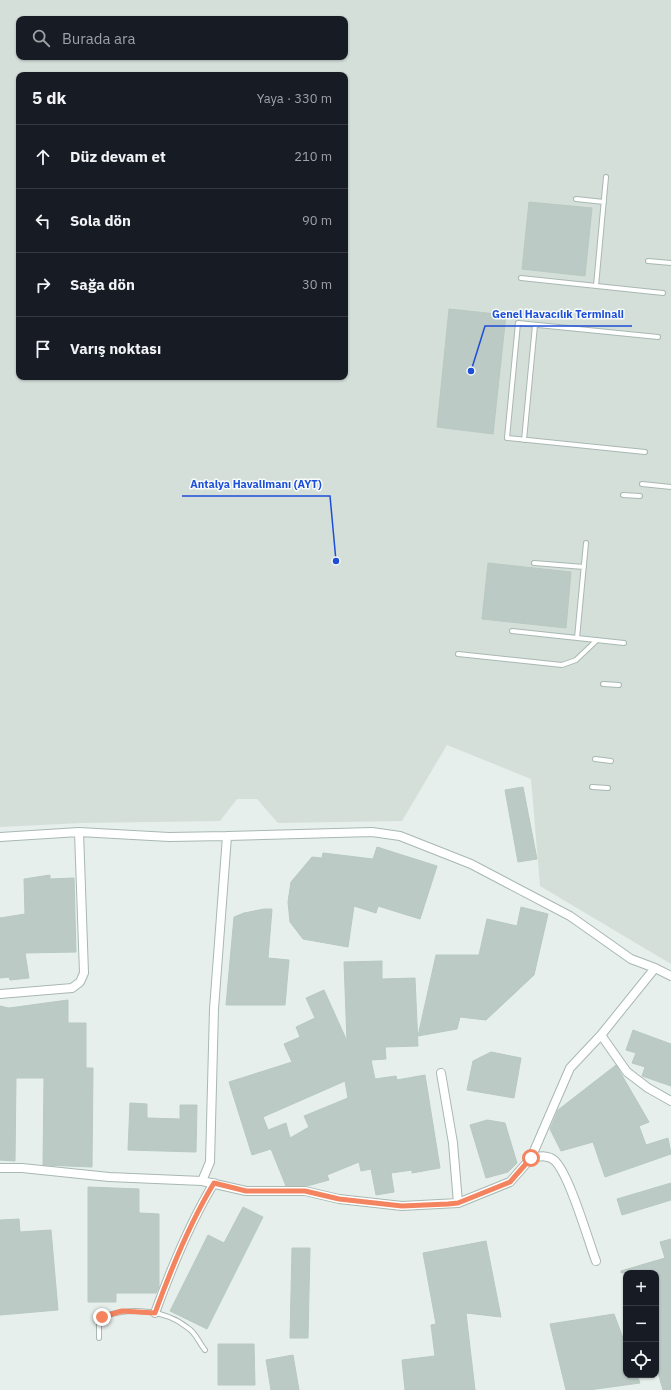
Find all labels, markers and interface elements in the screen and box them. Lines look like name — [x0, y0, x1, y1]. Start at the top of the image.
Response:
search box — [16, 16, 348, 60]
icon: search — [30, 27, 52, 49]
text: Burada ara — [62, 29, 136, 48]
text: 5 dk — [32, 87, 66, 109]
text: Yaya · 330 m — [257, 90, 332, 107]
icon: ahead — [32, 146, 54, 168]
text: Düz devam et — [70, 147, 166, 166]
text: 210 m — [294, 148, 332, 165]
icon: left — [32, 210, 54, 232]
text: Sola dön — [70, 211, 131, 230]
text: 90 m — [302, 212, 332, 229]
icon: right — [32, 274, 54, 296]
text: Sağa dön — [70, 275, 135, 294]
text: 30 m — [302, 276, 332, 293]
callout: Genel Havacılık Terminali — [485, 303, 632, 326]
text: Genel Havacılık Terminali — [492, 307, 624, 321]
icon: arrive — [32, 338, 54, 360]
text: Varış noktası — [70, 339, 161, 358]
callout: Antalya Havalimanı (AYT) — [182, 473, 330, 496]
text: Antalya Havalimanı (AYT) — [190, 477, 322, 491]
route start — [522, 1149, 540, 1167]
map controls — [623, 1270, 659, 1378]
button: + — [623, 1270, 659, 1306]
button: − — [623, 1306, 659, 1342]
route end — [93, 1308, 111, 1326]
button: locate — [623, 1342, 659, 1378]

